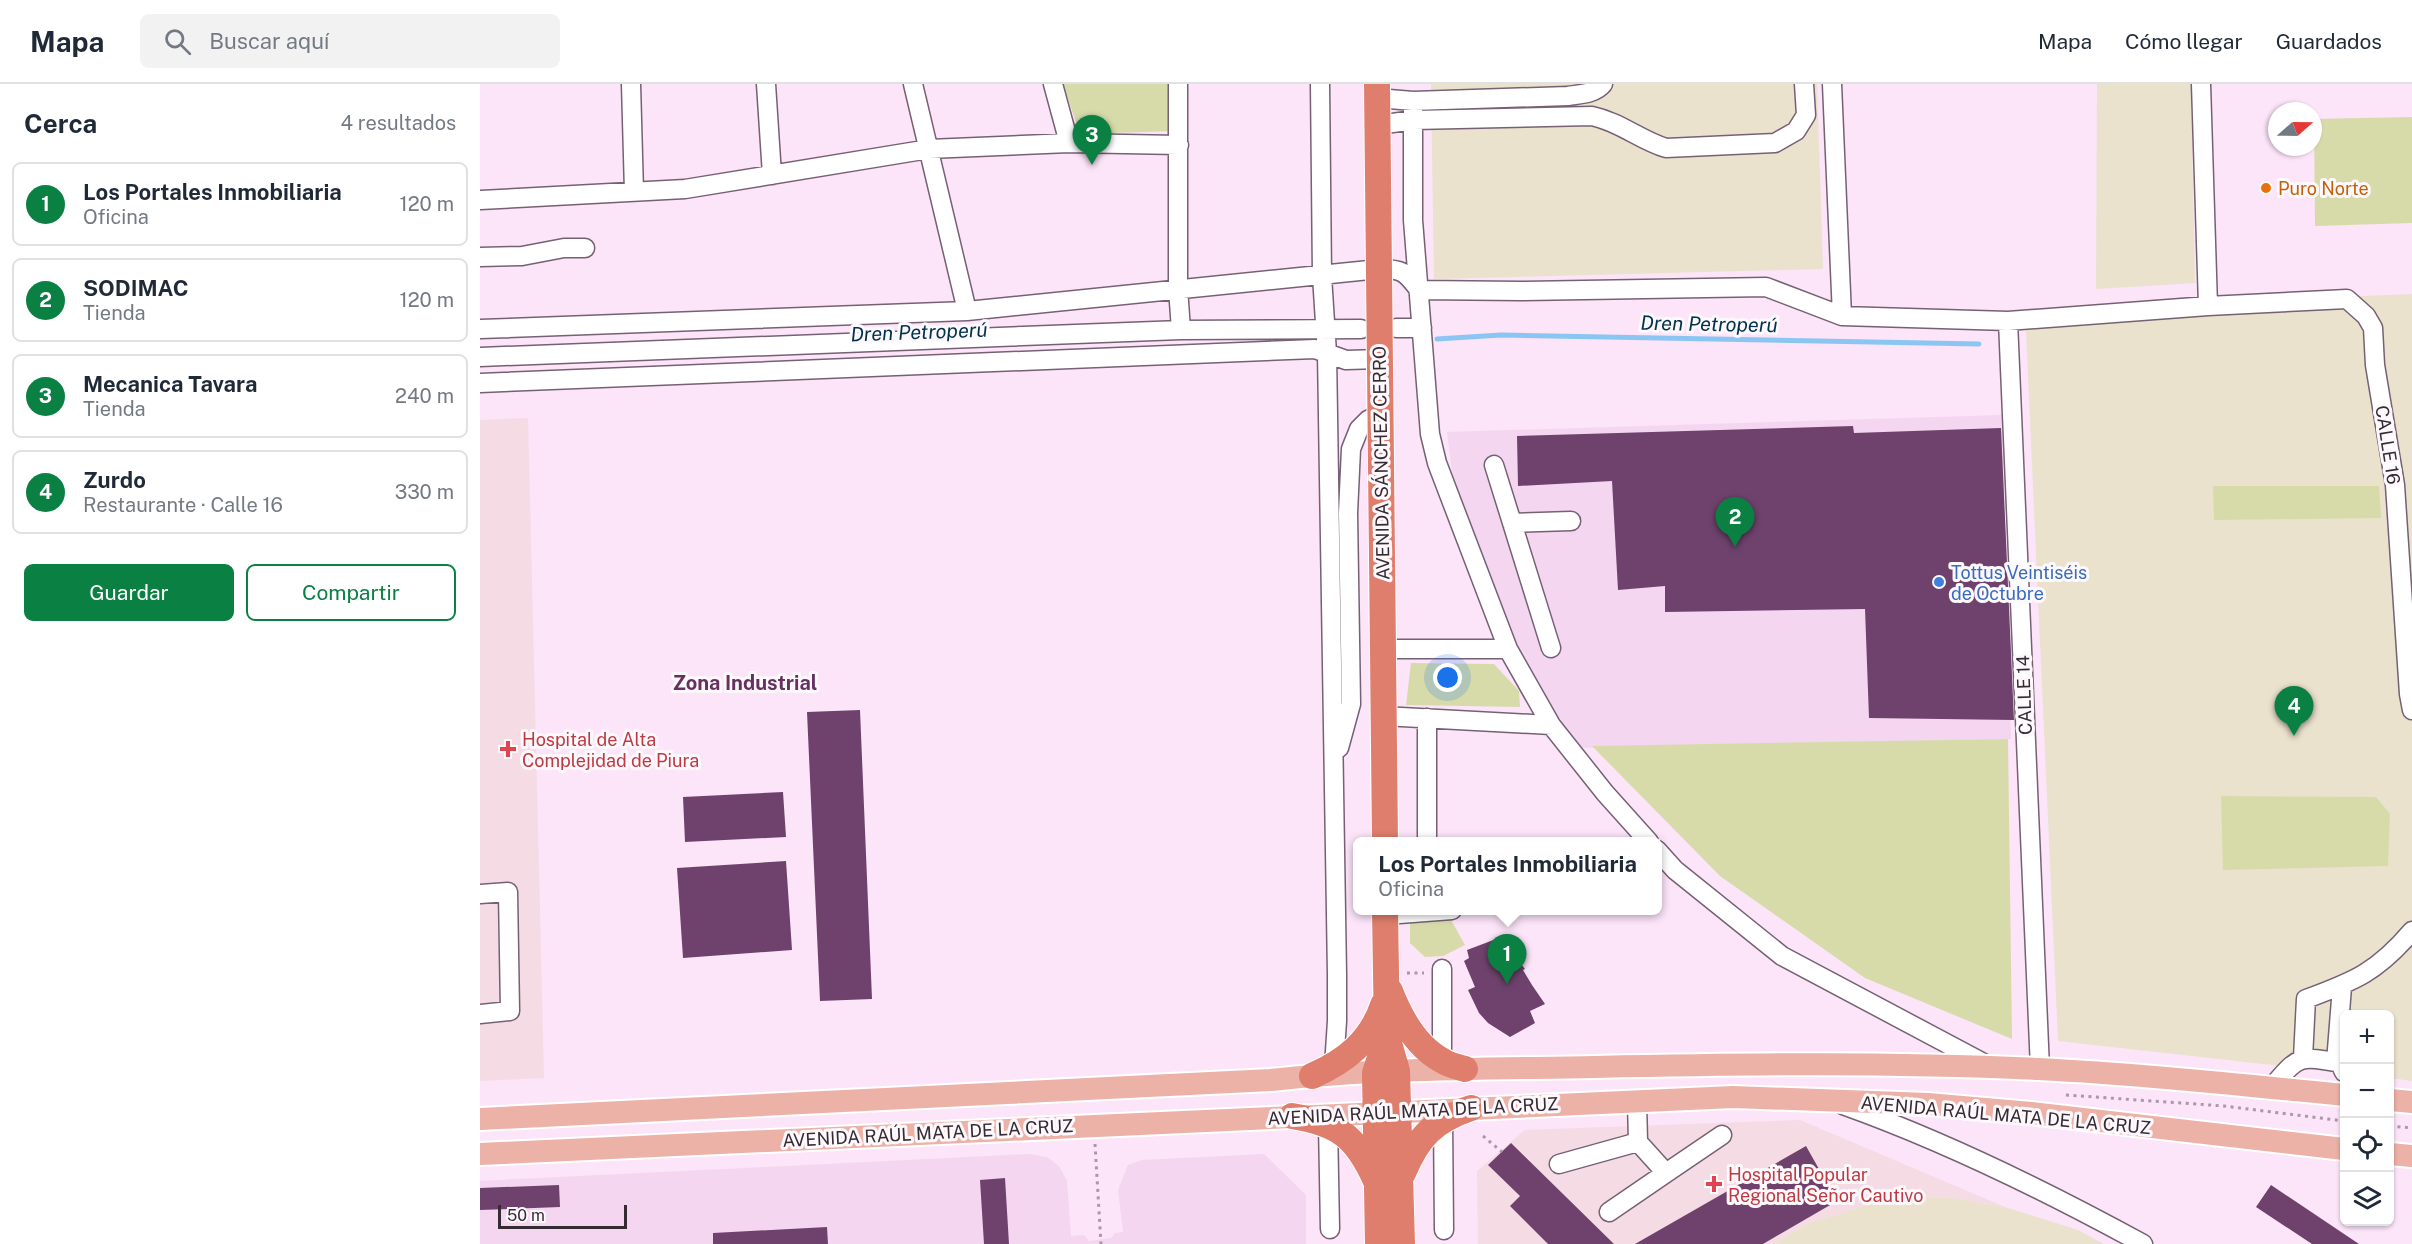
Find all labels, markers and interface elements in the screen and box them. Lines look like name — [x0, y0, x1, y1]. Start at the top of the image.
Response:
search box — [140, 14, 560, 68]
text: Mapa — [30, 25, 104, 58]
icon: search — [161, 25, 194, 58]
text: Buscar aquí — [209, 28, 329, 54]
text: Mapa — [2038, 29, 2092, 54]
text: Cómo llegar — [2125, 29, 2243, 54]
text: Guardados — [2276, 29, 2382, 54]
north arrow — [2268, 102, 2322, 156]
text: Cerca — [24, 108, 97, 139]
text: 4 resultados — [340, 111, 456, 135]
pin: 3 — [1072, 116, 1112, 165]
place label: Puro Norte — [2278, 178, 2369, 199]
text: Los Portales Inmobiliaria — [83, 179, 342, 205]
marker: Puro Norte — [2259, 181, 2273, 195]
text: 1 — [41, 192, 50, 216]
text: 120 m — [400, 192, 454, 216]
text: Oficina — [83, 205, 149, 229]
text: SODIMAC — [83, 275, 189, 301]
text: 2 — [39, 288, 52, 312]
text: 120 m — [400, 288, 454, 312]
text: Tienda — [83, 301, 146, 325]
water label: Dren Petroperú — [1640, 311, 1778, 337]
water label: Dren Petroperú — [850, 318, 988, 346]
street label: AVENIDA SÁNCHEZ CERRO — [1367, 346, 1394, 580]
text: Mecanica Tavara — [83, 371, 257, 397]
text: 3 — [39, 384, 52, 408]
text: 240 m — [395, 384, 454, 408]
text: Tienda — [83, 397, 146, 421]
street label: CALLE 16 — [2371, 404, 2405, 486]
text: Zurdo — [83, 467, 146, 493]
text: 4 — [39, 480, 52, 504]
text: 330 m — [395, 480, 454, 504]
text: Restaurante · Calle 16 — [83, 493, 283, 517]
pin: 2 — [1716, 498, 1754, 547]
place label: Tottus Veintiséis de Octubre — [1951, 562, 2087, 604]
button: Guardar — [24, 564, 234, 621]
button: Compartir — [246, 564, 456, 621]
marker: Tottus Veintiséis de Octubre — [1932, 575, 1946, 589]
street label: CALLE 14 — [2012, 655, 2036, 735]
your location — [1433, 663, 1462, 692]
district label: Zona Industrial — [673, 671, 817, 695]
pin: 4 — [2274, 686, 2314, 736]
place label: Hospital de Alta Complejidad de Piura — [522, 729, 699, 771]
marker: Hospital de Alta Complejidad de Piura — [499, 740, 517, 758]
popup — [1353, 837, 1662, 915]
text: Los Portales Inmobiliaria — [1378, 851, 1637, 877]
text: Oficina — [1378, 877, 1444, 901]
pin: 1 — [1488, 934, 1526, 984]
map controls — [2340, 1010, 2394, 1226]
button: + — [2340, 1010, 2394, 1064]
button: − — [2340, 1064, 2394, 1118]
street label: AVENIDA RAÚL MATA DE LA CRUZ — [1860, 1091, 2152, 1138]
street label: AVENIDA RAÚL MATA DE LA CRUZ — [1267, 1092, 1559, 1129]
street label: AVENIDA RAÚL MATA DE LA CRUZ — [782, 1114, 1074, 1151]
button: locate — [2340, 1118, 2394, 1172]
place label: Hospital Popular Regional Señor Cautivo — [1728, 1164, 1923, 1206]
button: layers — [2340, 1172, 2394, 1226]
marker: Hospital Popular Regional Señor Cautivo — [1705, 1175, 1723, 1193]
scale bar — [498, 1202, 627, 1230]
text: 50 m — [507, 1206, 545, 1225]

